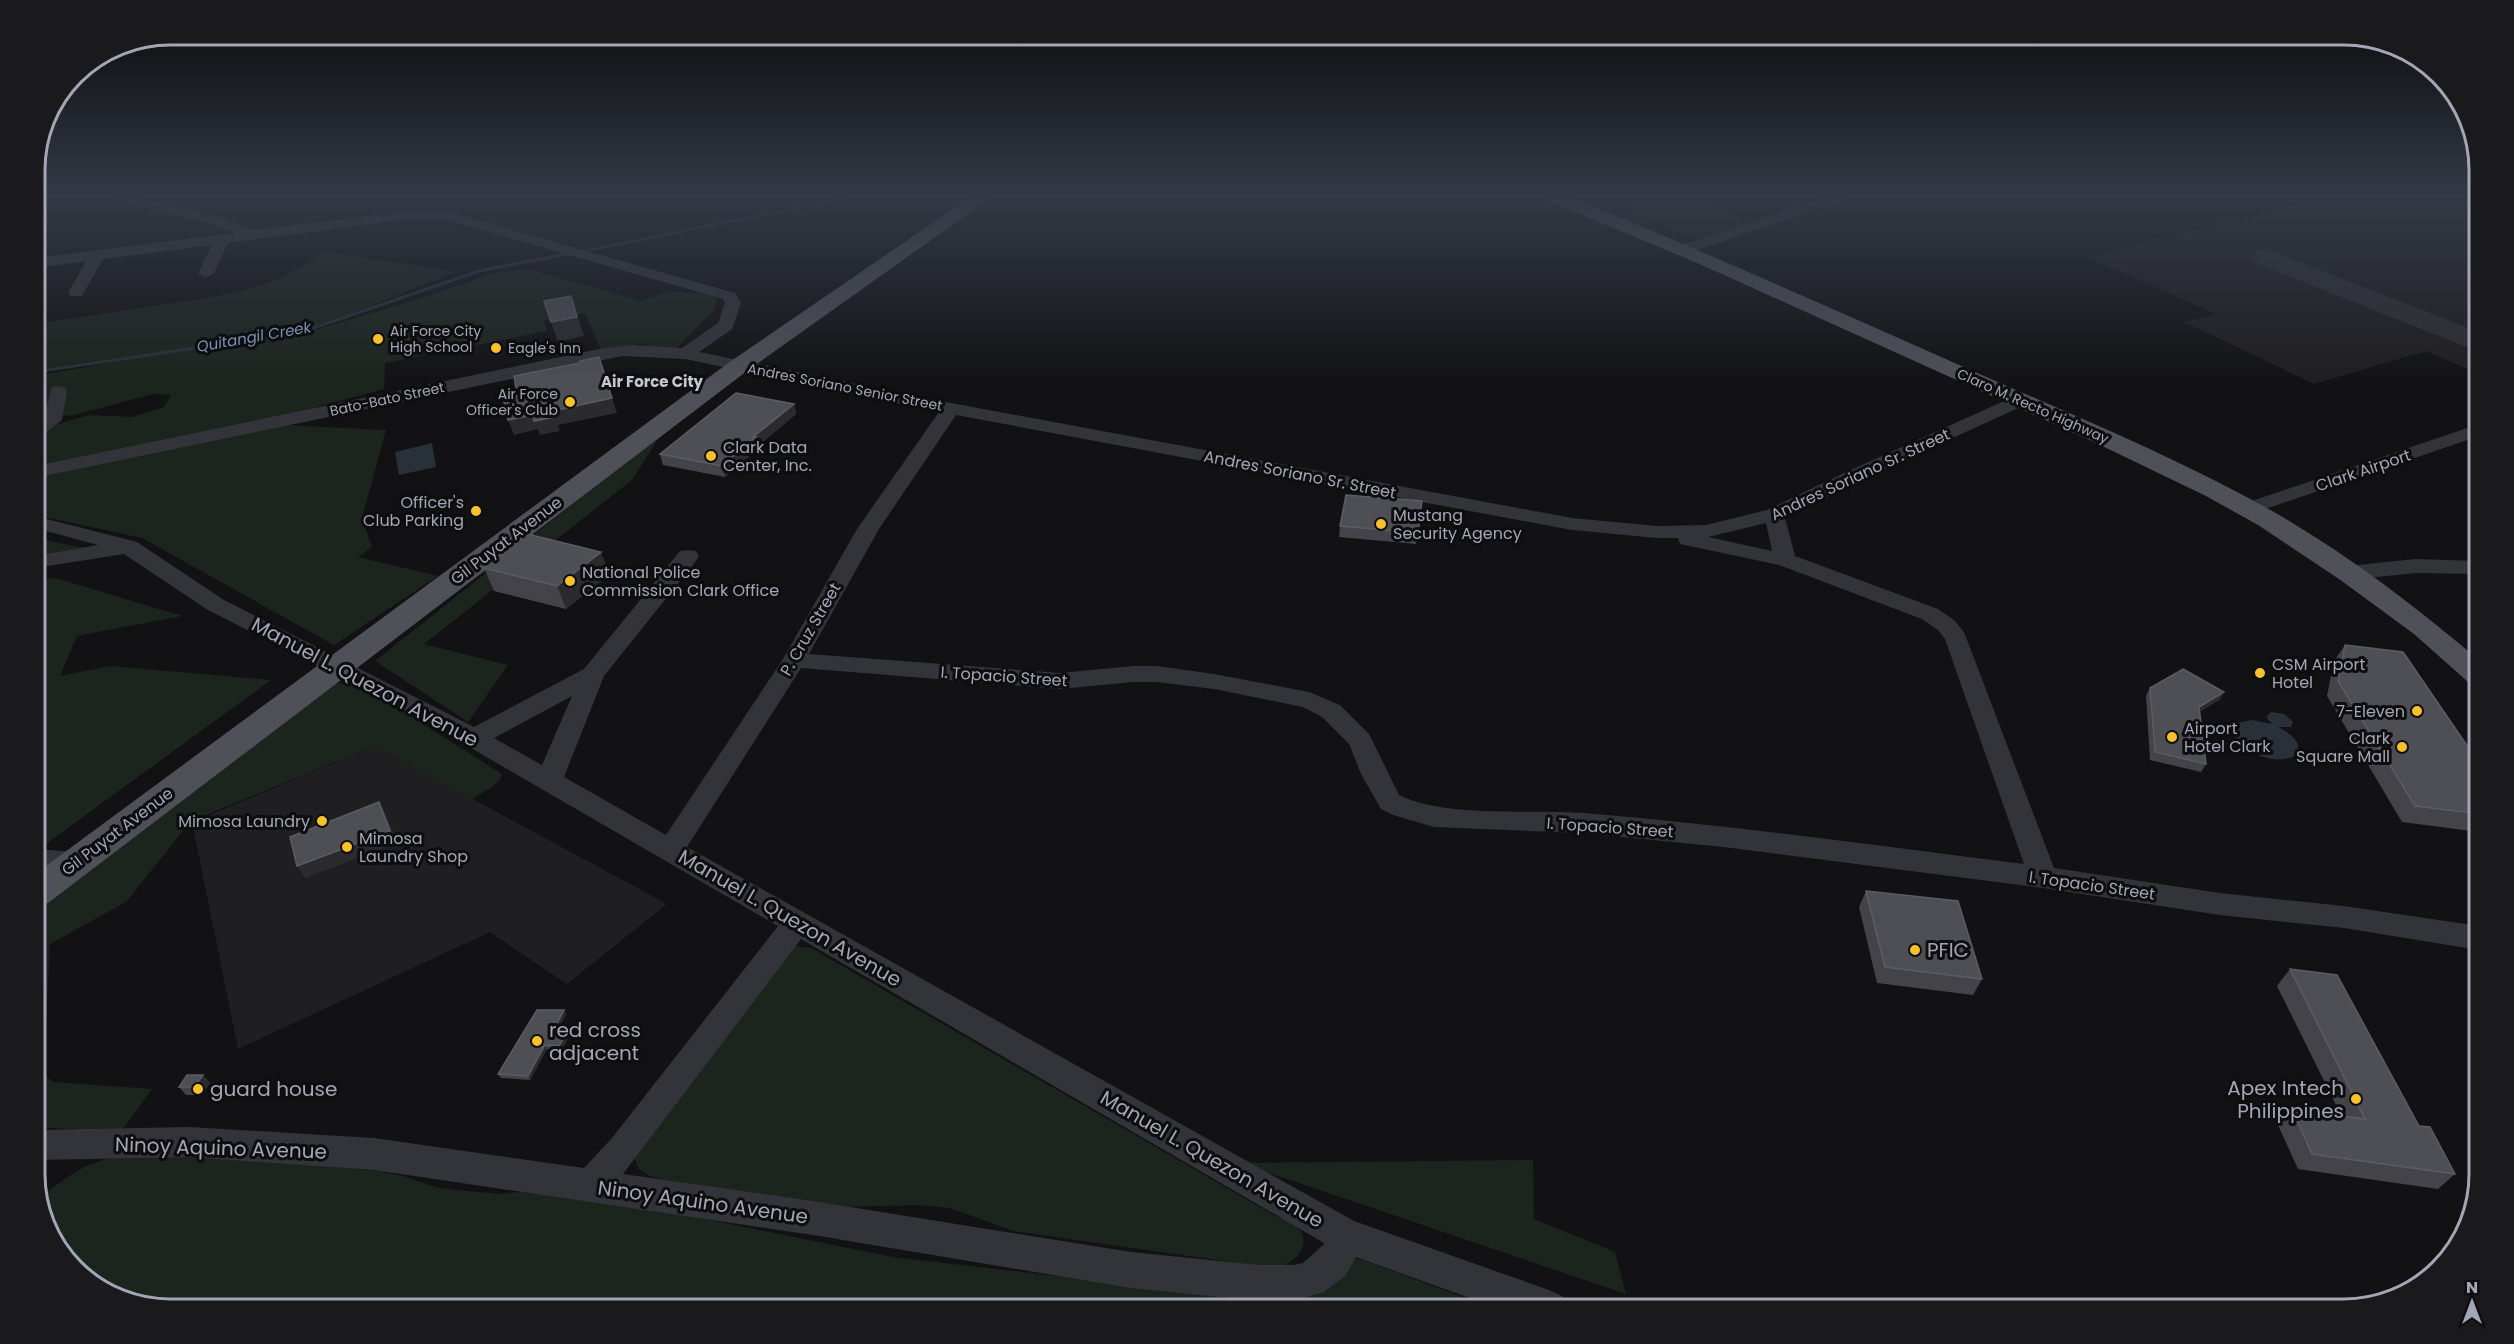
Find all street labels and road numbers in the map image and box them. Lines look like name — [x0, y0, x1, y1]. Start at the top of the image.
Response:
street label: Andres Soriano Senior Street — [746, 358, 944, 416]
street label: Claro M. Recto Highway — [1954, 363, 2112, 449]
street label: Bato-Bato Street — [328, 377, 446, 421]
street label: Andres Soriano Sr. Street — [1767, 423, 1954, 526]
street label: Clark Airport — [2313, 443, 2414, 497]
street label: Andres Soriano Sr. Street — [1202, 445, 1398, 504]
street label: Gil Puyat Avenue — [446, 491, 567, 590]
street label: P. Cruz Street — [775, 578, 846, 680]
street label: Manuel L. Quezon Avenue — [247, 610, 483, 754]
street label: I. Topacio Street — [940, 661, 1068, 692]
street label: Gil Puyat Avenue — [57, 782, 178, 881]
street label: I. Topacio Street — [1546, 812, 1674, 843]
street label: Manuel L. Quezon Avenue — [673, 843, 907, 993]
street label: I. Topacio Street — [2027, 865, 2157, 906]
street label: Manuel L. Quezon Avenue — [1095, 1084, 1329, 1234]
street label: Ninoy Aquino Avenue — [115, 1130, 327, 1166]
street label: Ninoy Aquino Avenue — [596, 1173, 810, 1231]

